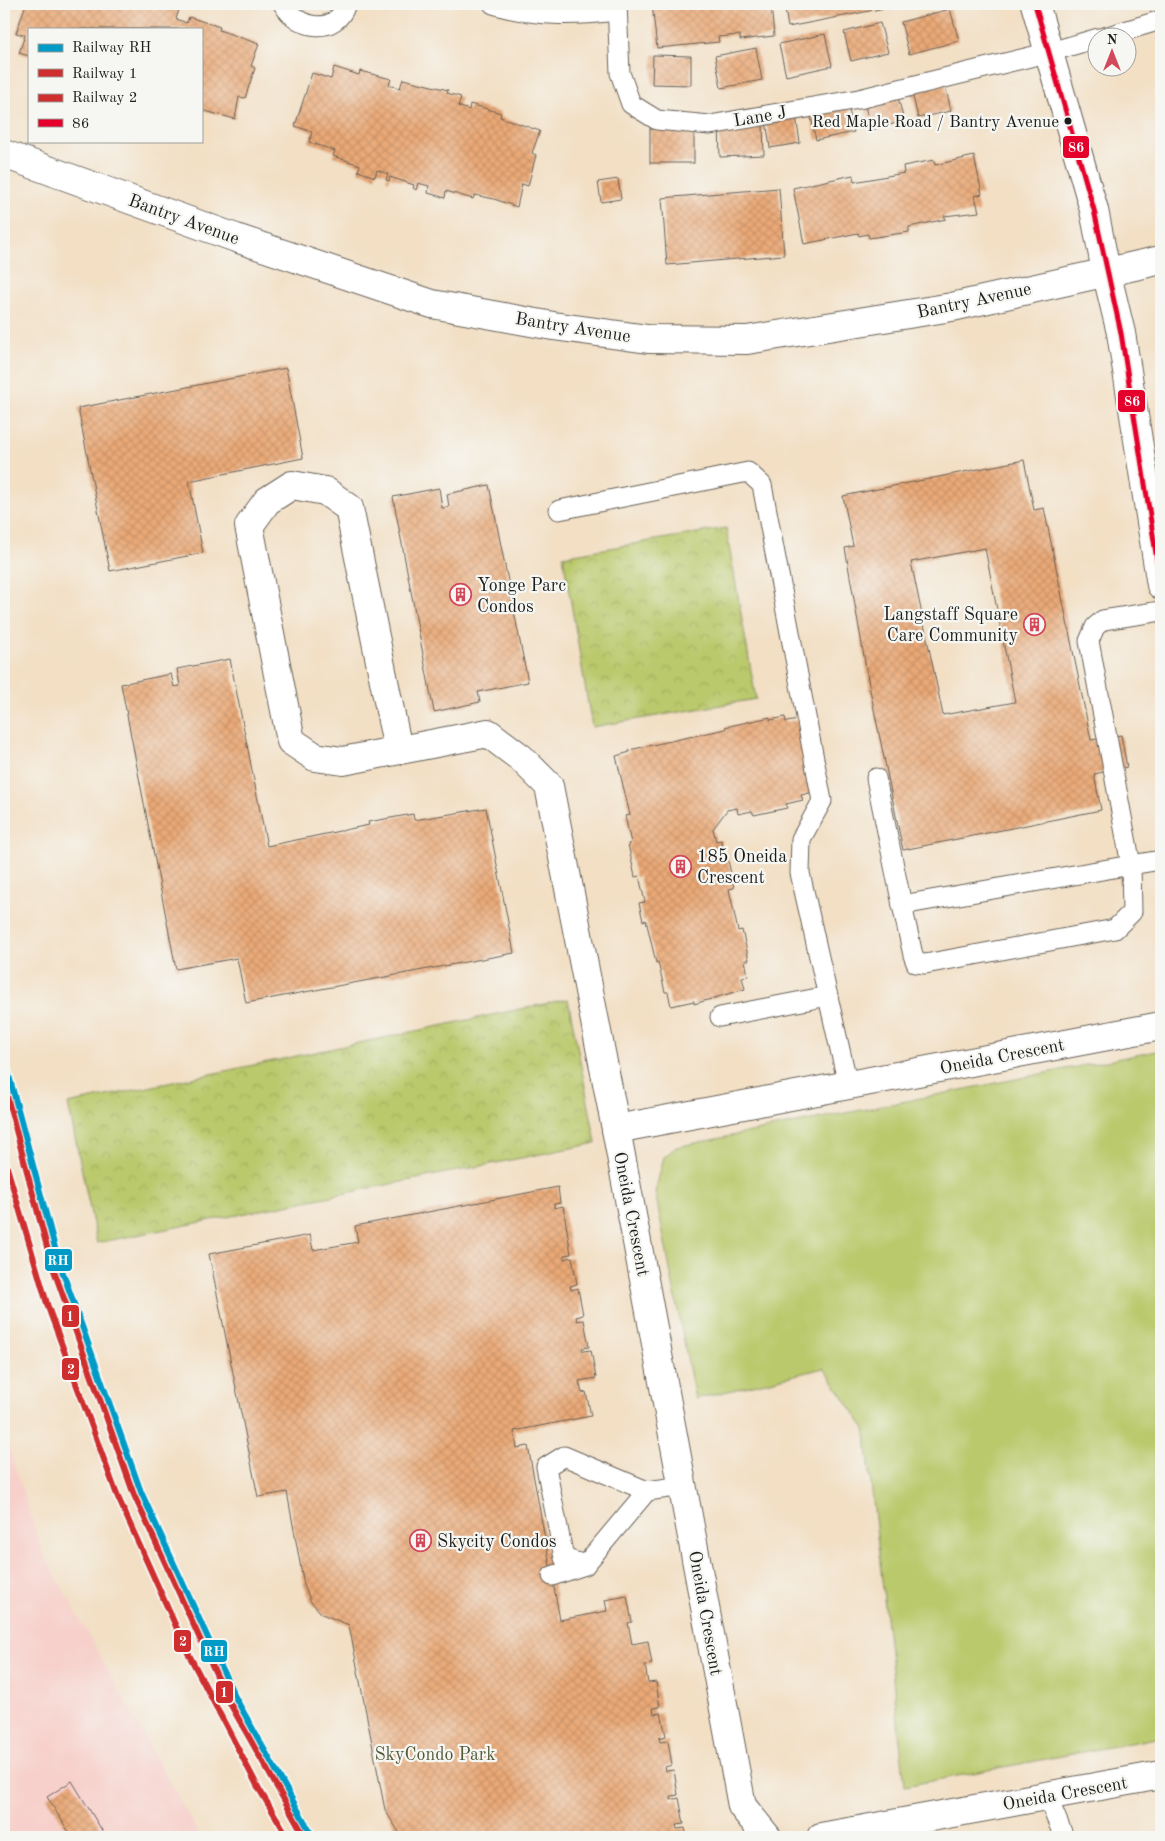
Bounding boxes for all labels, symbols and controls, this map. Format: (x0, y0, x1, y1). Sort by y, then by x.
legend (28, 28, 202, 142)
north arrow (1088, 28, 1138, 78)
text: N (1107, 33, 1118, 47)
text: Railway RH (72, 41, 151, 56)
text: Railway 1 (72, 67, 137, 82)
text: Railway 2 (72, 91, 137, 106)
street label: Lane J (732, 103, 788, 131)
place label: Red Maple Road / Bantry Avenue (812, 114, 1059, 131)
marker: Red Maple Road / Bantry Avenue (1063, 116, 1073, 126)
text: 86 (72, 117, 89, 132)
line badge: 86 (1062, 135, 1090, 159)
text: 86 (1068, 141, 1084, 155)
street label: Bantry Avenue (126, 192, 241, 248)
street label: Bantry Avenue (915, 280, 1033, 322)
street label: Bantry Avenue (514, 310, 632, 346)
line badge: 86 (1117, 389, 1146, 413)
text: 86 (1124, 395, 1140, 409)
place label: Yonge Parc Condos (477, 577, 566, 616)
building icon: Yonge Parc Condos (449, 583, 473, 607)
place label: Langstaff Square Care Community (883, 606, 1018, 645)
building icon: Langstaff Square Care Community (1022, 612, 1046, 636)
place label: 185 Oneida Crescent (697, 848, 787, 887)
building icon: 185 Oneida Crescent (669, 854, 693, 878)
street label: Oneida Crescent (938, 1036, 1066, 1078)
street label: Oneida Crescent (610, 1150, 652, 1278)
line badge: RH (44, 1248, 73, 1272)
text: RH (47, 1254, 69, 1268)
line badge: 1 (61, 1304, 80, 1328)
text: 1 (66, 1310, 74, 1324)
line badge: 2 (61, 1357, 80, 1381)
text: 2 (67, 1363, 75, 1377)
building icon: Skycity Condos (409, 1529, 433, 1553)
place label: Skycity Condos (437, 1533, 557, 1551)
street label: Oneida Crescent (685, 1549, 725, 1677)
line badge: 2 (173, 1629, 192, 1653)
text: 2 (179, 1635, 187, 1649)
line badge: RH (200, 1639, 228, 1663)
text: RH (203, 1645, 225, 1659)
line badge: 1 (215, 1680, 234, 1704)
text: 1 (220, 1686, 228, 1700)
park label: SkyCondo Park (374, 1746, 496, 1764)
street label: Oneida Crescent (1001, 1774, 1129, 1814)

